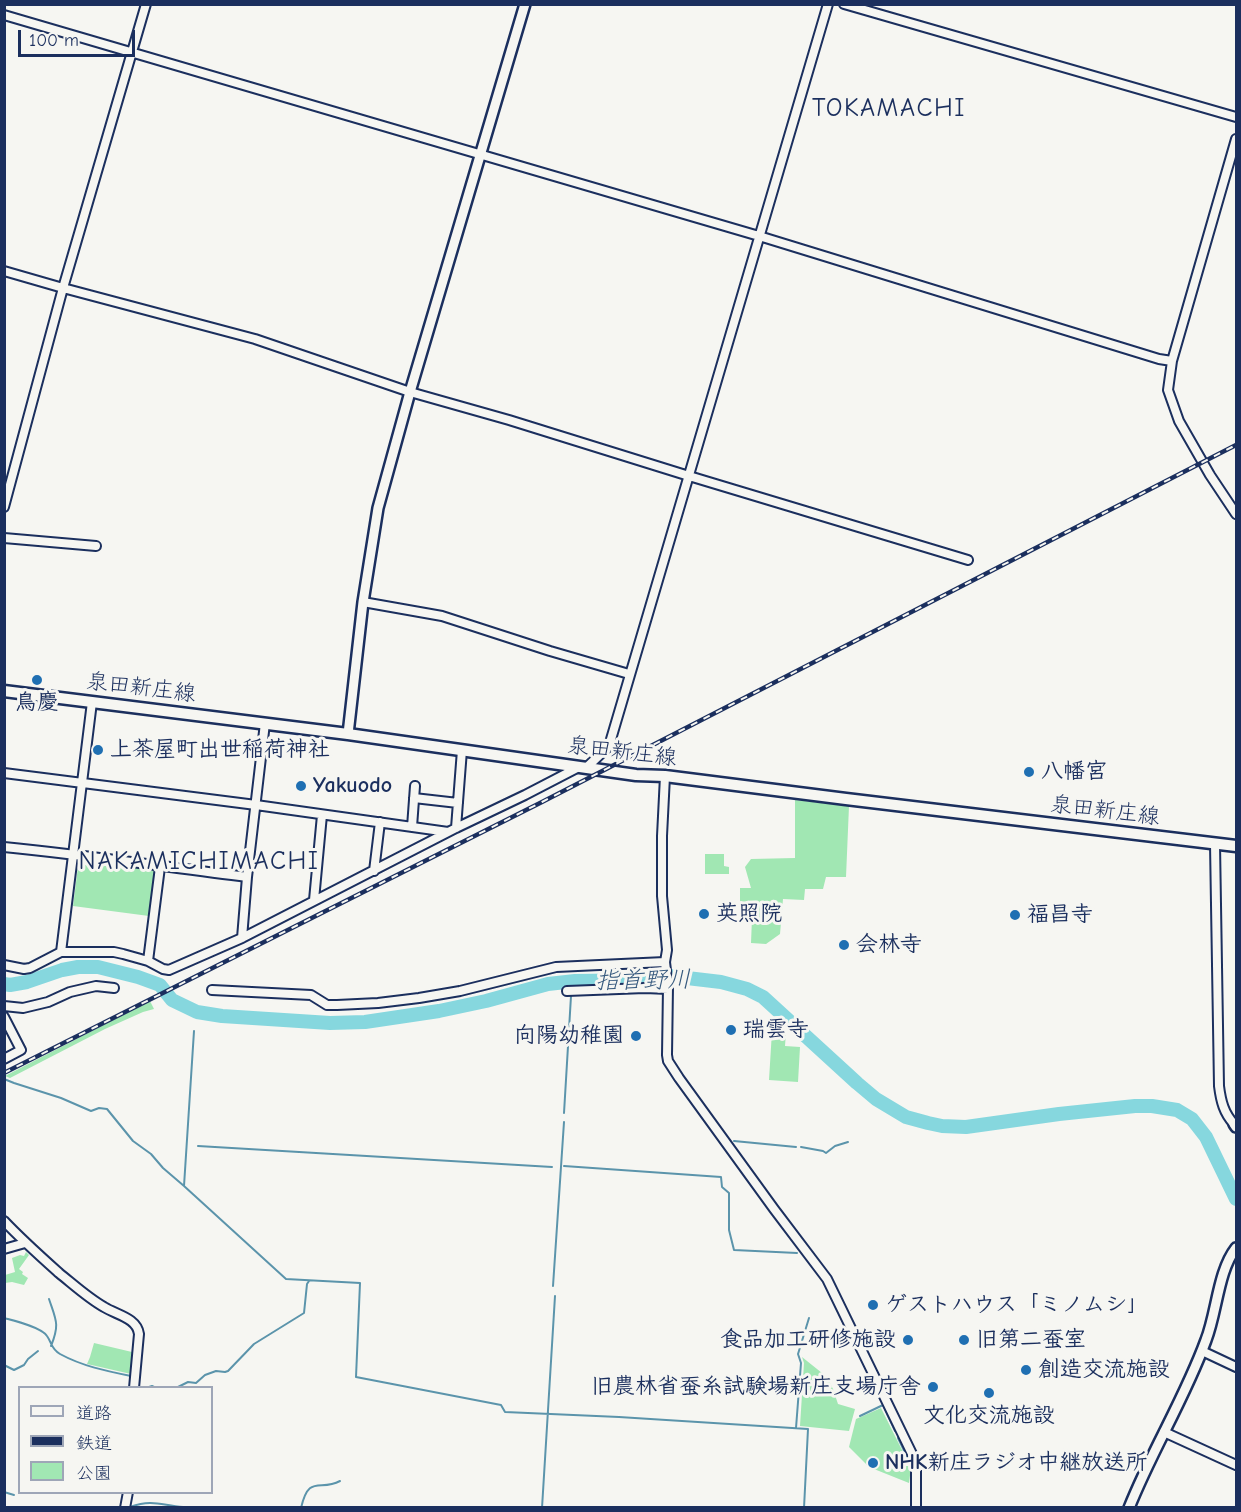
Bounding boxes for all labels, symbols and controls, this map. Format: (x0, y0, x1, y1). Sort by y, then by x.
scale bar (21, 18, 138, 56)
text: 100 m (29, 30, 79, 51)
district label: TOKAMACHI (812, 93, 966, 125)
street label: 泉田新庄線 (85, 668, 197, 708)
marker: 鳥慶 (30, 673, 44, 687)
place label: 鳥慶 (15, 690, 59, 716)
street label: 泉田新庄線 (566, 732, 678, 772)
place label: 上茶屋町出世稲荷神社 (110, 737, 330, 763)
marker: 上茶屋町出世稲荷神社 (91, 743, 105, 757)
place label: 八幡宮 (1041, 759, 1107, 785)
marker: 八幡宮 (1022, 765, 1036, 779)
place label: Yakuodo (313, 773, 392, 799)
marker: Yakuodo (294, 779, 308, 793)
street label: 泉田新庄線 (1049, 791, 1161, 831)
district label: NAKAMICHIMACHI (79, 846, 319, 878)
place label: 英照院 (716, 901, 782, 927)
place label: 福昌寺 (1027, 902, 1093, 928)
marker: 英照院 (697, 907, 711, 921)
marker: 福昌寺 (1008, 908, 1022, 922)
place label: 会林寺 (856, 932, 922, 958)
marker: 会林寺 (837, 938, 851, 952)
water label: 指首野川 (595, 966, 691, 996)
place label: 瑞雲寺 (743, 1017, 809, 1043)
place label: 向陽幼稚園 (514, 1023, 624, 1049)
marker: 瑞雲寺 (724, 1023, 738, 1037)
marker: 向陽幼稚園 (629, 1029, 643, 1043)
place label: ゲストハウス「ミノムシ」 (885, 1292, 1149, 1318)
marker: ゲストハウス「ミノムシ」 (866, 1298, 880, 1312)
place label: 食品加工研修施設 (720, 1327, 896, 1353)
place label: 旧第二蚕室 (976, 1327, 1086, 1353)
marker: 食品加工研修施設 (901, 1333, 915, 1347)
marker: 旧第二蚕室 (957, 1333, 971, 1347)
place label: 創造交流施設 (1038, 1357, 1170, 1383)
marker: 創造交流施設 (1019, 1363, 1033, 1377)
place label: 旧農林省蚕糸試験場新庄支場庁舎 (591, 1374, 921, 1400)
marker: 旧農林省蚕糸試験場新庄支場庁舎 (926, 1380, 940, 1394)
legend (18, 1386, 213, 1494)
marker: 文化交流施設 (982, 1386, 996, 1400)
text: 道路 (76, 1403, 112, 1424)
place label: 文化交流施設 (923, 1403, 1055, 1429)
text: 鉄道 (76, 1433, 112, 1454)
place label: NHK新庄ラジオ中継放送所 (885, 1450, 1147, 1476)
marker: NHK新庄ラジオ中継放送所 (866, 1456, 880, 1470)
text: 公園 (76, 1463, 112, 1484)

